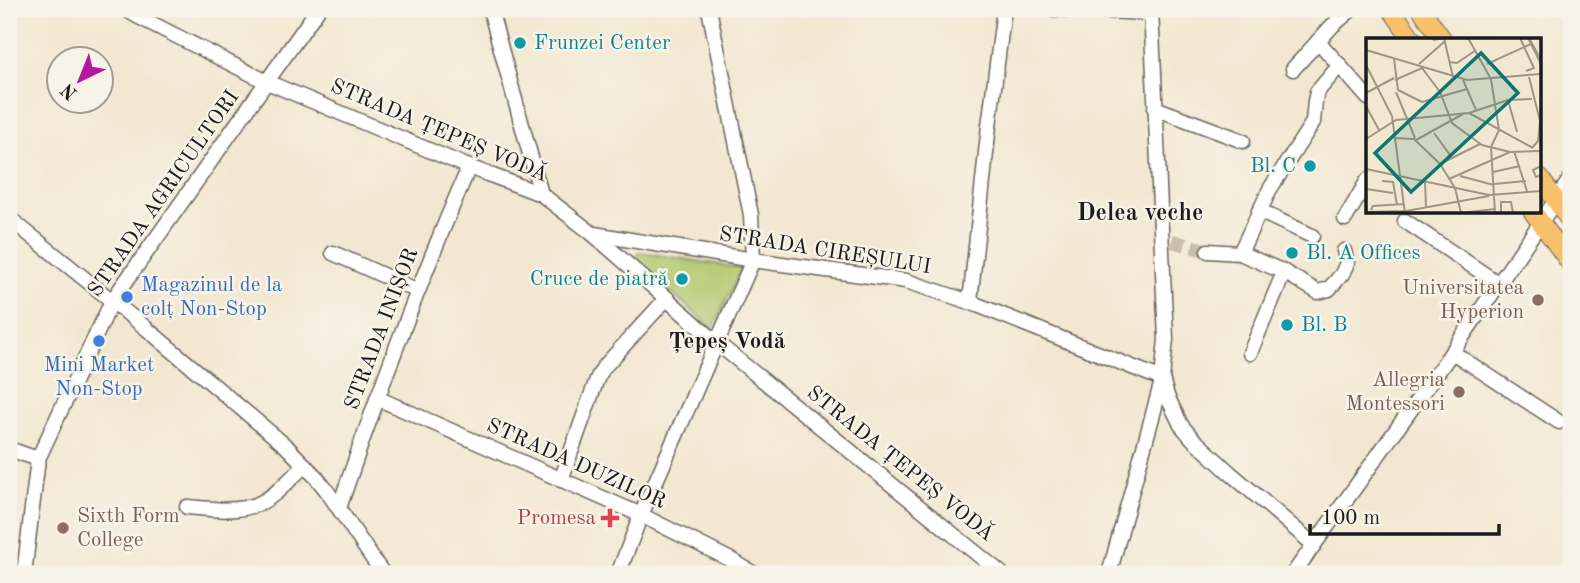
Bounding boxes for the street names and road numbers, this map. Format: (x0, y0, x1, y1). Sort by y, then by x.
street label: STRADA ȚEPEȘ VODĂ (327, 72, 552, 187)
street label: STRADA AGRICULTORI (85, 87, 243, 301)
street label: STRADA CIREȘULUI (718, 224, 932, 278)
street label: STRADA INIȘOR (341, 245, 423, 413)
street label: STRADA ȚEPEȘ VODĂ (802, 379, 1000, 547)
street label: STRADA DUZILOR (483, 415, 669, 513)

